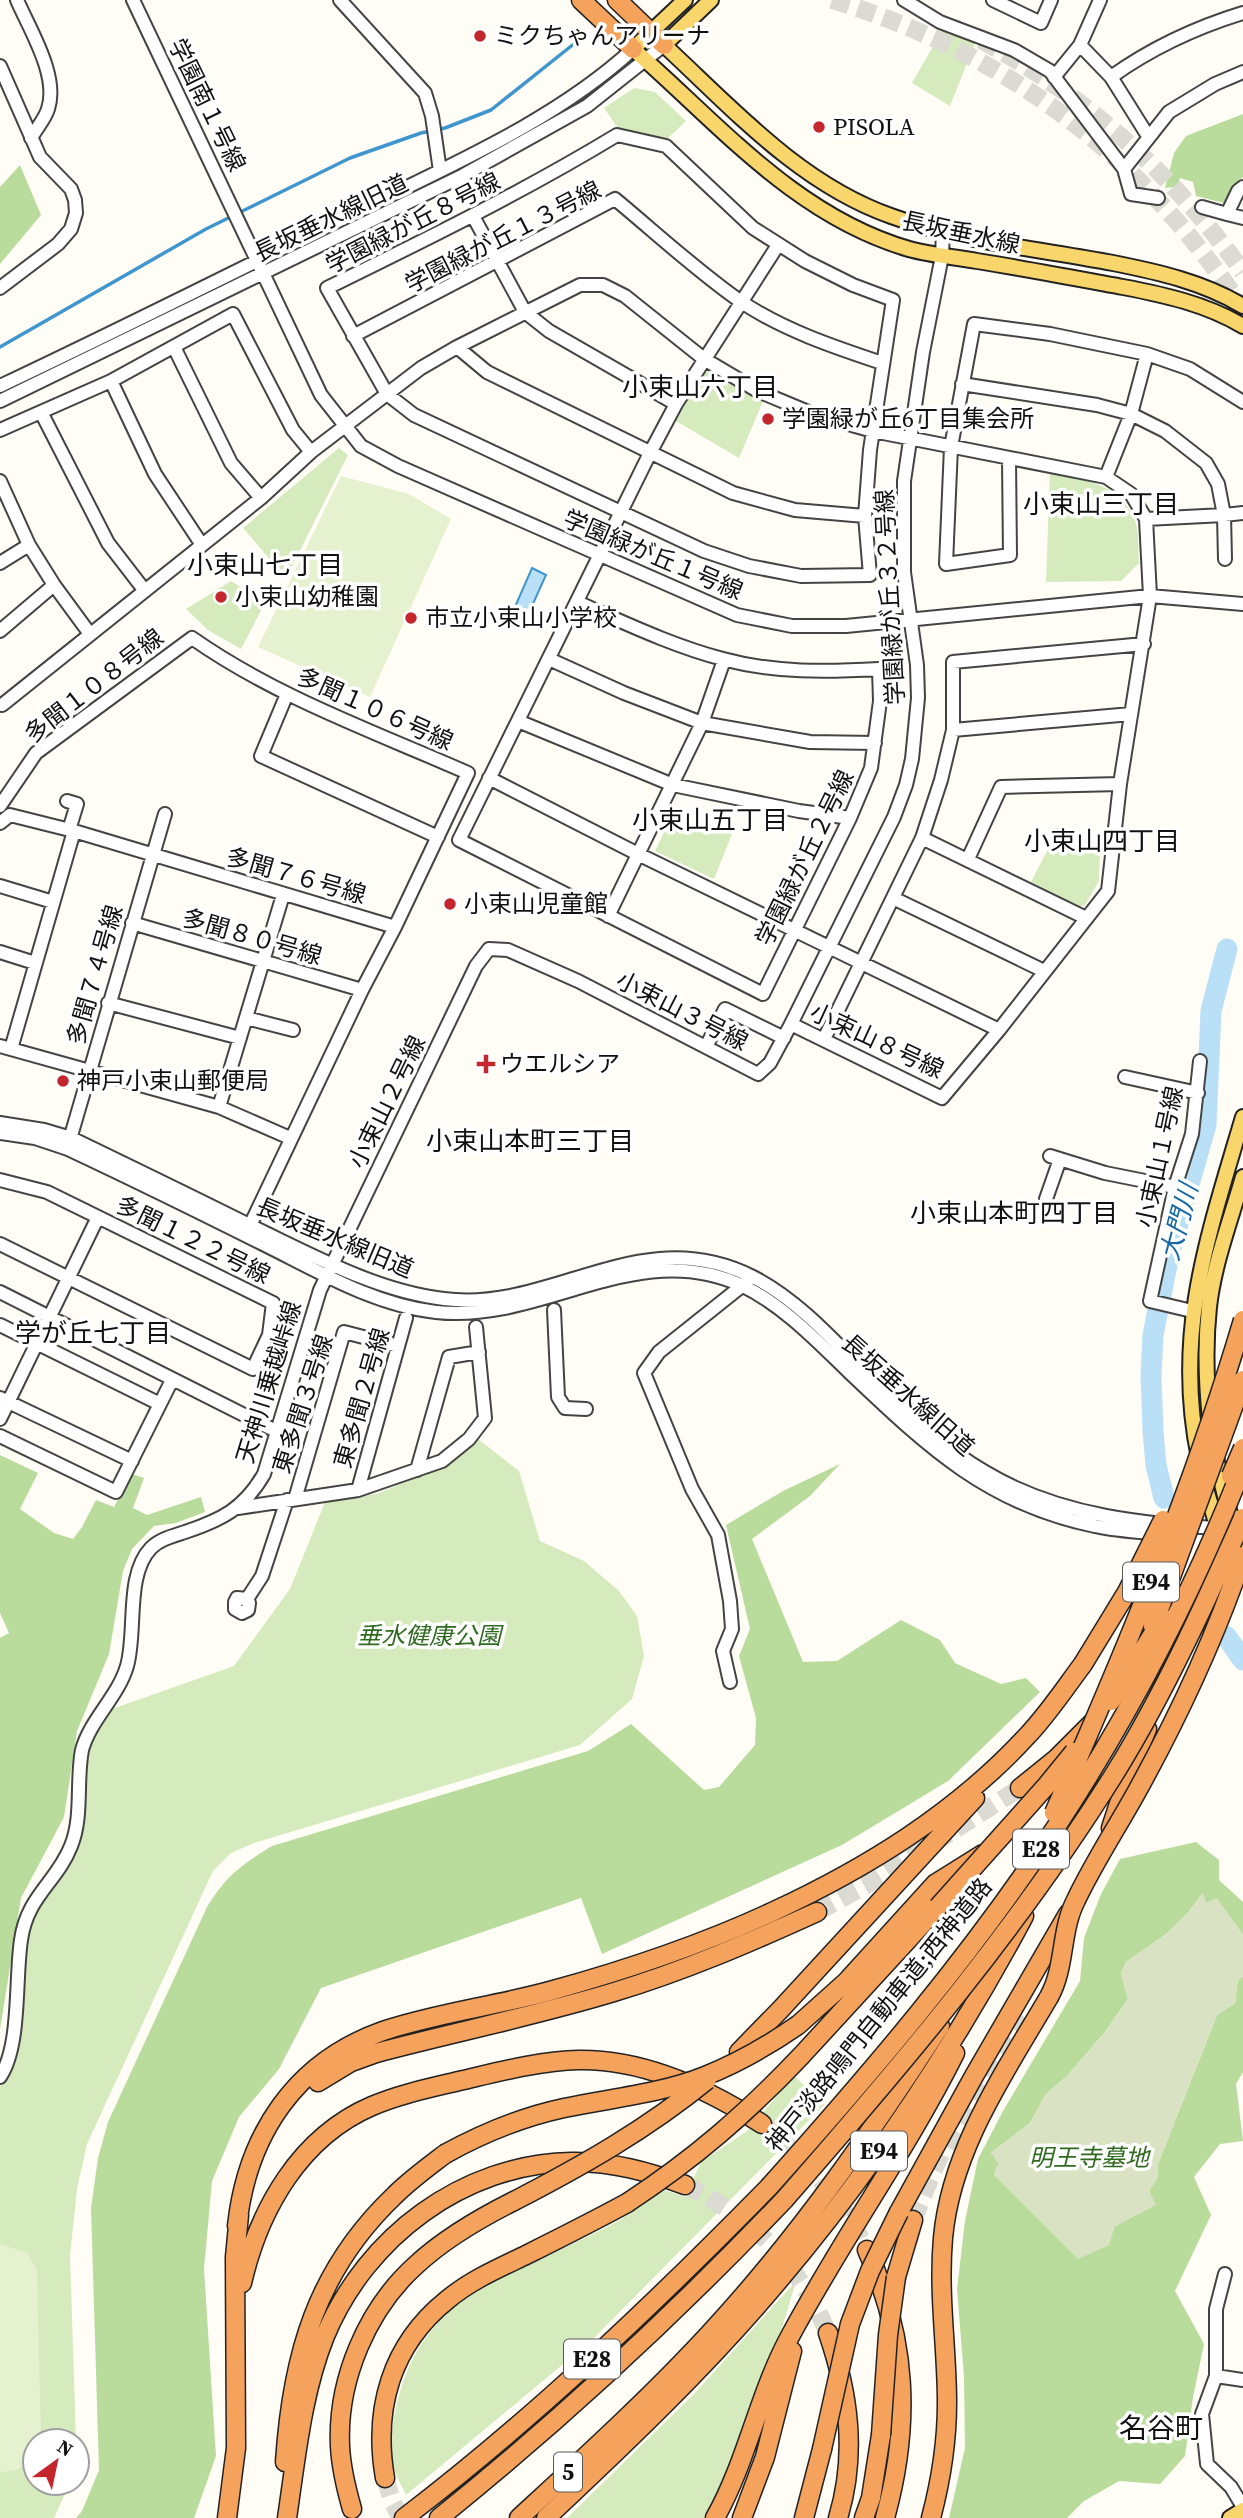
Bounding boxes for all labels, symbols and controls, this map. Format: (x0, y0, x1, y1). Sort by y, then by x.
place label: ミクちゃんアリーナ (494, 19, 710, 52)
marker: ミクちゃんアリーナ (472, 28, 488, 44)
street label: 学園南１号線 (161, 33, 254, 177)
place label: PISOLA (833, 110, 915, 143)
marker: PISOLA (811, 119, 827, 135)
street label: 学園緑が丘８号線 (320, 164, 506, 281)
street label: 長坂垂水線旧道 (248, 166, 414, 269)
street label: 学園緑が丘１３号線 (399, 173, 606, 300)
street label: 長坂垂水線 (899, 204, 1023, 261)
district label: 小束山六丁目 (622, 369, 778, 405)
place label: 学園緑が丘6丁目集会所 (782, 402, 1034, 435)
marker: 学園緑が丘6丁目集会所 (760, 411, 776, 427)
district label: 小束山三丁目 (1023, 486, 1179, 522)
street label: 学園緑が丘３２号線 (867, 488, 912, 706)
street label: 学園緑が丘１号線 (558, 502, 748, 607)
district label: 小束山七丁目 (187, 547, 343, 583)
place label: 小束山幼稚園 (235, 580, 379, 613)
marker: 小束山幼稚園 (213, 589, 229, 605)
place label: 市立小束山小学校 (425, 601, 617, 634)
marker: 市立小束山小学校 (403, 610, 419, 626)
street label: 多聞１０８号線 (17, 621, 170, 750)
street label: 多聞１０６号線 (292, 659, 459, 758)
street label: 学園緑が丘２号線 (748, 764, 861, 951)
district label: 小束山五丁目 (632, 802, 788, 838)
district label: 小束山四丁目 (1024, 823, 1180, 859)
street label: 多聞７６号線 (222, 840, 370, 911)
place label: 小束山児童館 (464, 887, 608, 920)
marker: 小束山児童館 (442, 896, 458, 912)
street label: 多聞７４号線 (59, 901, 130, 1049)
street label: 多聞８０号線 (178, 901, 326, 972)
street label: 小束山３号線 (611, 963, 754, 1058)
street label: 小束山８号線 (805, 995, 949, 1086)
street label: 小束山２号線 (340, 1030, 433, 1174)
place label: ウエルシア (500, 1047, 620, 1080)
marker: ウエルシア (478, 1056, 494, 1072)
place label: 神戸小束山郵便局 (77, 1064, 269, 1097)
marker: 神戸小束山郵便局 (55, 1073, 71, 1089)
street label: 小束山１号線 (1128, 1083, 1191, 1231)
district label: 小束山本町三丁目 (426, 1123, 634, 1159)
water label: 大門川 (1152, 1177, 1207, 1264)
street label: 多聞１２２号線 (110, 1188, 276, 1291)
street label: 長坂垂水線旧道 (251, 1190, 419, 1286)
district label: 小束山本町四丁目 (910, 1195, 1118, 1231)
street label: 天神川乗越峠線 (228, 1297, 309, 1467)
district label: 学が丘七丁目 (15, 1315, 171, 1351)
street label: 東多聞２号線 (326, 1324, 397, 1472)
street label: 長坂垂水線旧道 (835, 1326, 982, 1463)
street label: 東多聞３号線 (265, 1330, 340, 1477)
road number: E94 (1123, 1562, 1179, 1602)
park label: 垂水健康公園 (357, 1619, 504, 1652)
road number: E28 (1013, 1830, 1069, 1868)
street label: 神戸淡路鳴門自動車道;西神道路 (758, 1871, 999, 2158)
road number: E94 (851, 2132, 907, 2170)
park label: 明王寺墓地 (1029, 2141, 1152, 2174)
road number: E28 (564, 2340, 620, 2378)
district label: 名谷町 (1119, 2409, 1203, 2447)
north arrow (21, 2427, 91, 2497)
text: N (52, 2433, 78, 2463)
road number: 5 (554, 2452, 582, 2492)

